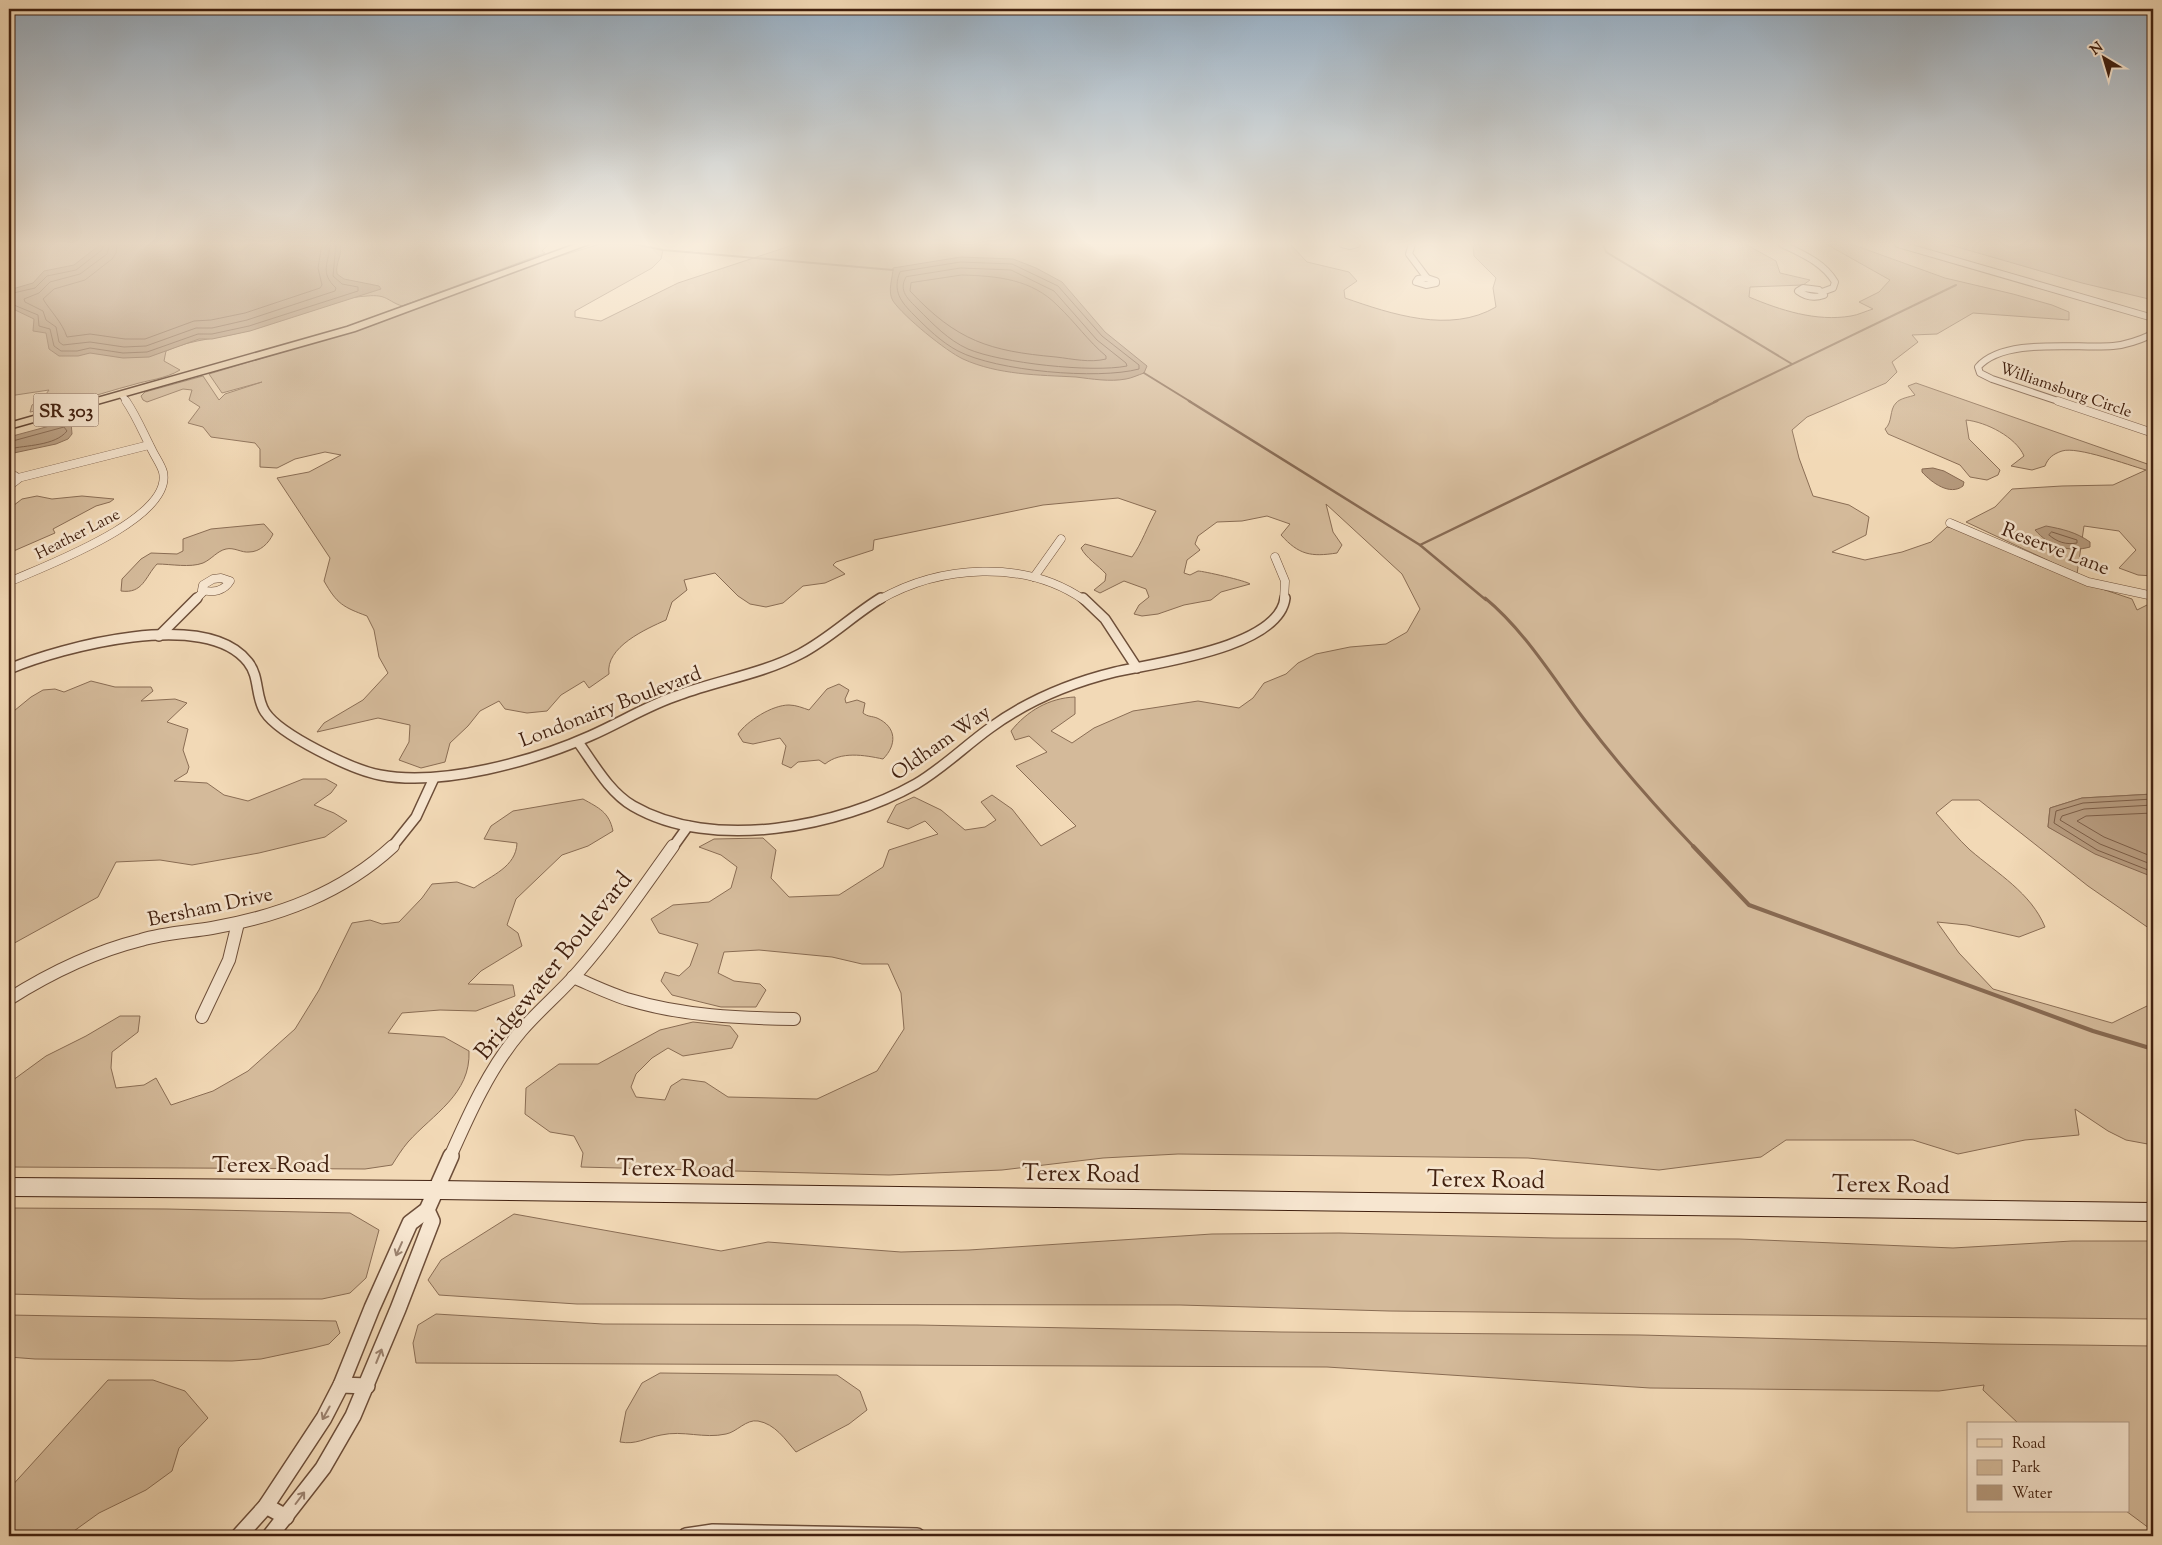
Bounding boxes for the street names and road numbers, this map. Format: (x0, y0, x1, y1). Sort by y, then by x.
street label: Williamsburg Circle (1996, 358, 2135, 425)
road number: SR 303 (34, 394, 98, 426)
street label: Heather Lane (32, 504, 125, 567)
street label: Reserve Lane (1997, 516, 2113, 584)
street label: Londonairy Boulevard (516, 660, 706, 756)
street label: Oldham Way (886, 699, 997, 789)
street label: Bridgewater Boulevard (468, 864, 642, 1068)
street label: Bersham Drive (145, 881, 276, 936)
street label: Terex Road (212, 1149, 330, 1183)
street label: Terex Road (617, 1152, 736, 1188)
street label: Terex Road (1022, 1157, 1141, 1193)
street label: Terex Road (1427, 1163, 1546, 1199)
street label: Terex Road (1832, 1168, 1951, 1204)

